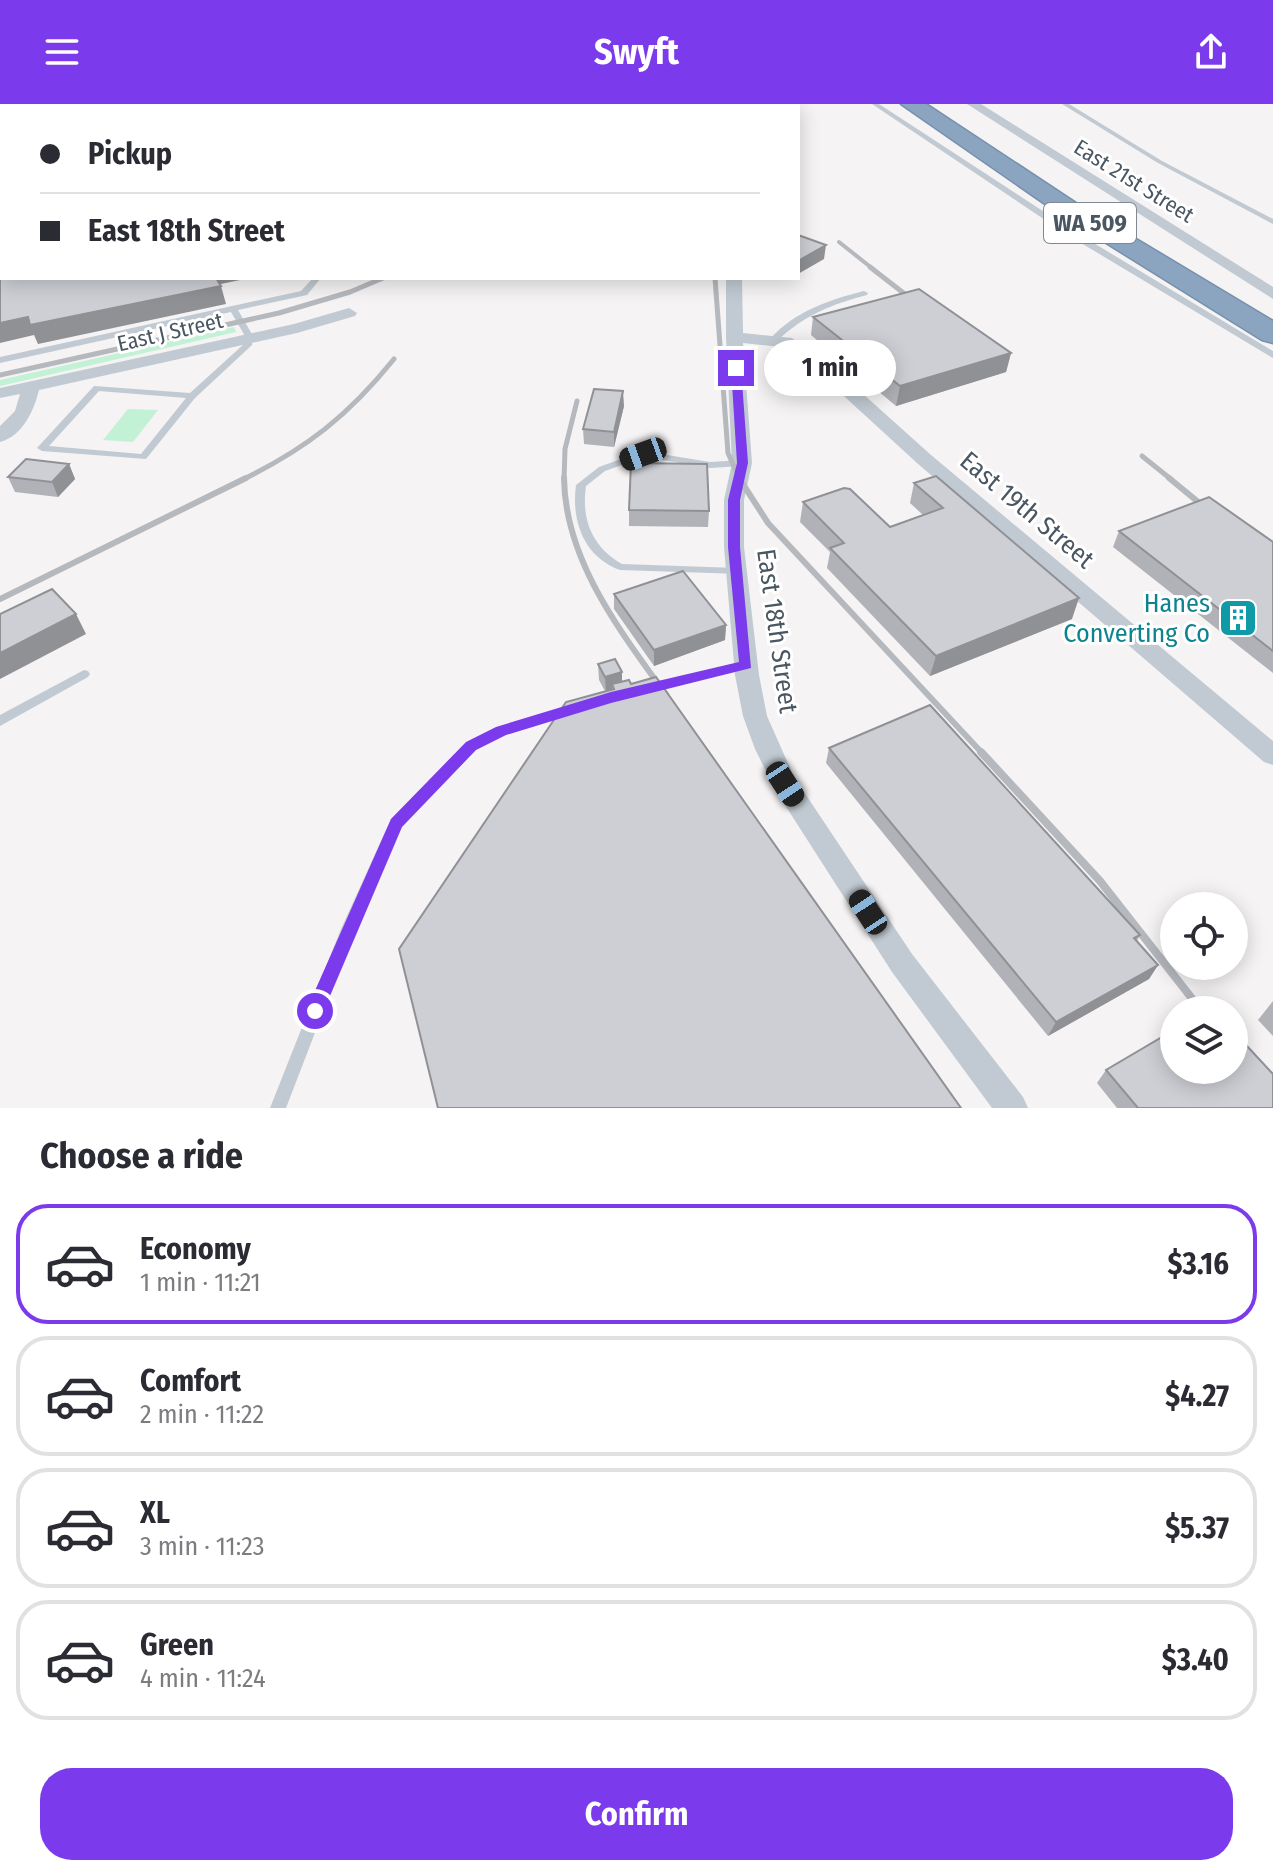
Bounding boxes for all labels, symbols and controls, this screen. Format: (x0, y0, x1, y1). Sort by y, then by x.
icon: menu (40, 30, 84, 74)
text: Swyft (594, 30, 679, 74)
icon: share (1189, 30, 1233, 74)
street label: East 21st Street (1069, 133, 1200, 229)
text: Pickup (88, 136, 172, 172)
road number: WA 509 (1044, 203, 1136, 243)
text: East 18th Street (88, 213, 285, 249)
street label: East J Street (114, 307, 226, 357)
callout: 1 min (764, 340, 896, 396)
route end (718, 350, 754, 386)
text: 1 min (802, 352, 858, 383)
car (616, 435, 670, 473)
street label: East 19th Street (954, 445, 1101, 575)
street label: East 18th Street (750, 547, 804, 716)
place label: Hanes Converting Co (1063, 588, 1210, 649)
building icon: Hanes Converting Co (1217, 597, 1259, 639)
car (762, 757, 808, 811)
car (845, 885, 891, 939)
map controls (1160, 892, 1248, 1084)
button: locate (1160, 892, 1248, 980)
route start (297, 993, 333, 1029)
button: layers (1160, 996, 1248, 1084)
text: Choose a ride (40, 1134, 243, 1178)
icon: car (44, 1228, 116, 1300)
text: Economy (140, 1231, 251, 1267)
text: $3.16 (1168, 1246, 1229, 1282)
text: 1 min · 11:21 (140, 1267, 261, 1298)
icon: car (44, 1360, 116, 1432)
text: Comfort (140, 1363, 241, 1399)
text: $4.27 (1165, 1378, 1229, 1414)
text: 2 min · 11:22 (140, 1399, 264, 1430)
icon: car (44, 1492, 116, 1564)
text: XL (140, 1495, 170, 1531)
text: $5.37 (1165, 1510, 1229, 1546)
text: 3 min · 11:23 (140, 1531, 264, 1562)
icon: car (44, 1624, 116, 1696)
text: Green (140, 1627, 214, 1663)
text: $3.40 (1162, 1642, 1229, 1678)
text: 4 min · 11:24 (140, 1663, 266, 1694)
button: Confirm (40, 1768, 1233, 1860)

